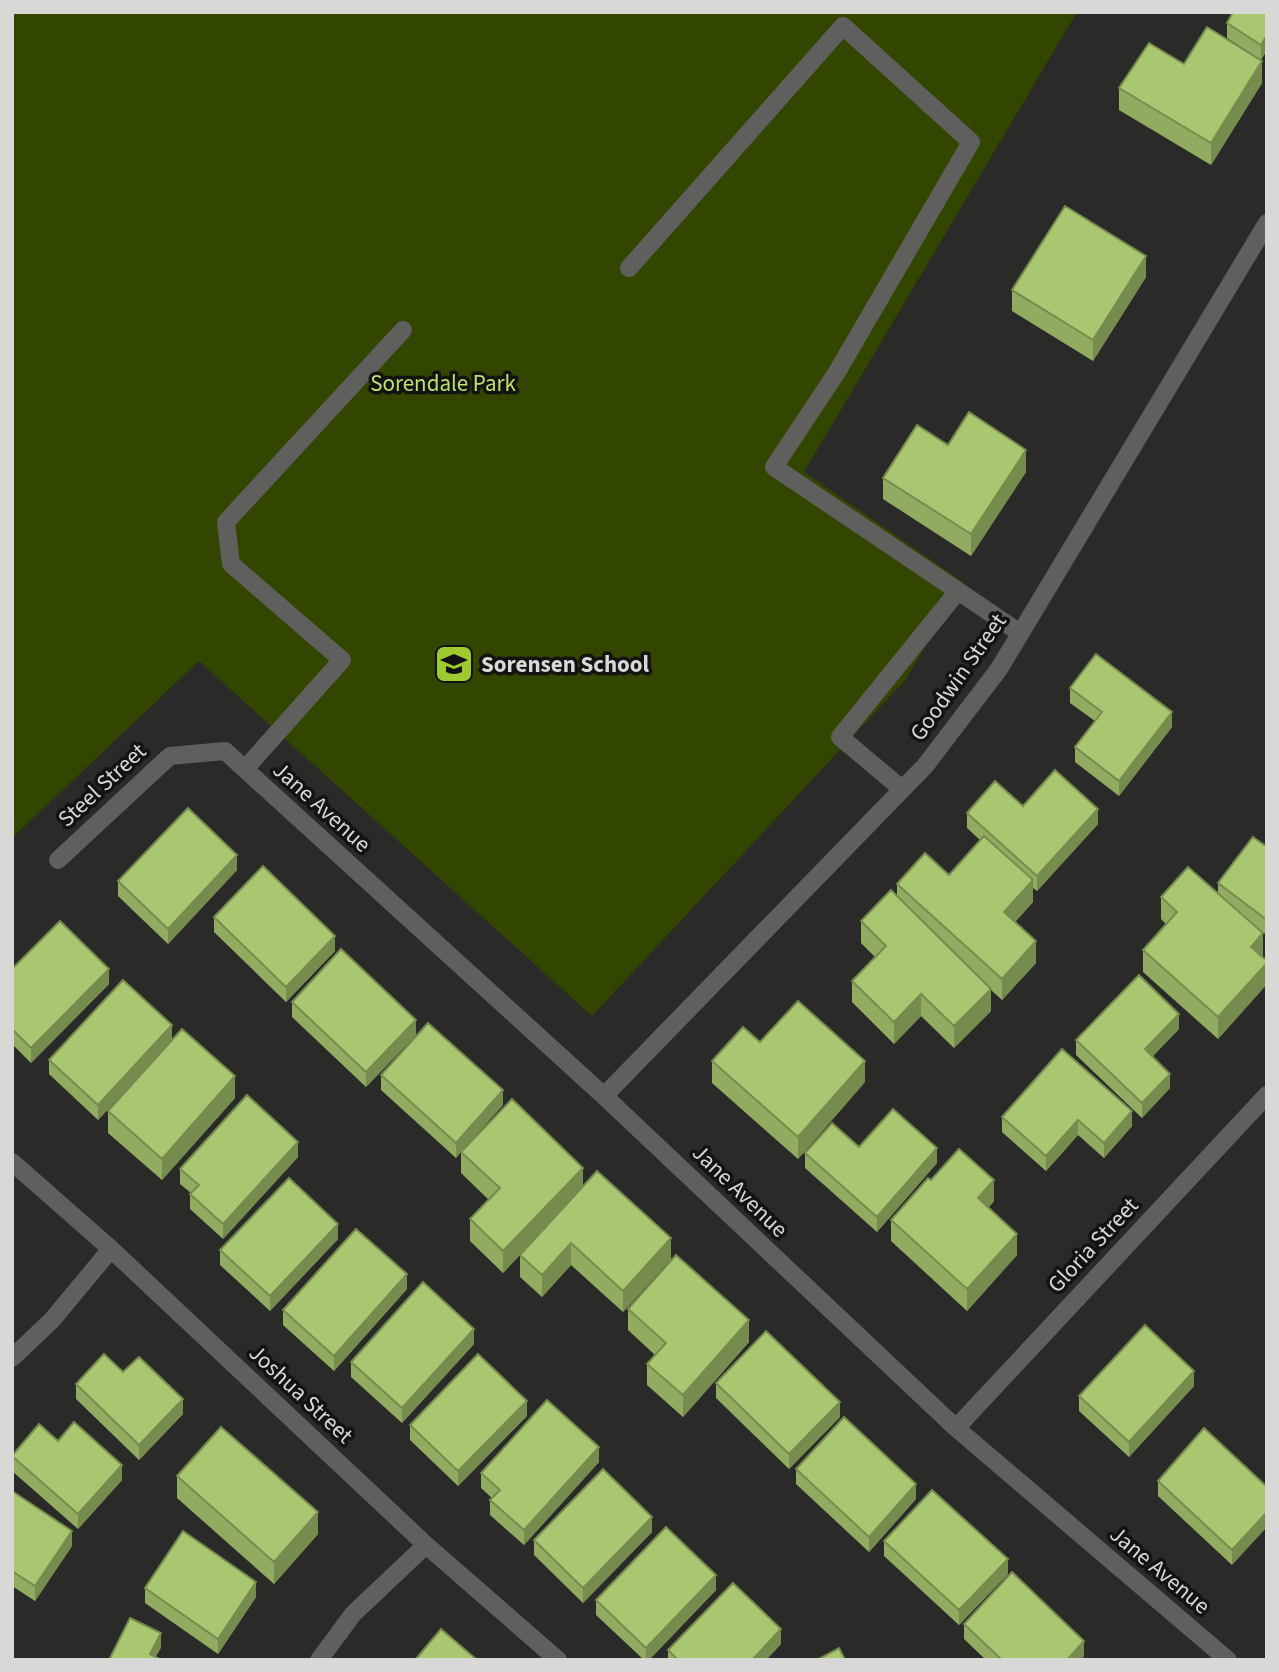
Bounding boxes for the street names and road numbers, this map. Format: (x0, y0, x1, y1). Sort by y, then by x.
street label: Goodwin Street (902, 606, 1014, 747)
street label: Steel Street (50, 735, 154, 835)
street label: Jane Avenue (266, 754, 378, 860)
street label: Jane Avenue (685, 1137, 795, 1245)
street label: Gloria Street (1040, 1190, 1146, 1300)
street label: Joshua Street (242, 1337, 361, 1451)
street label: Jane Avenue (1103, 1518, 1217, 1622)

